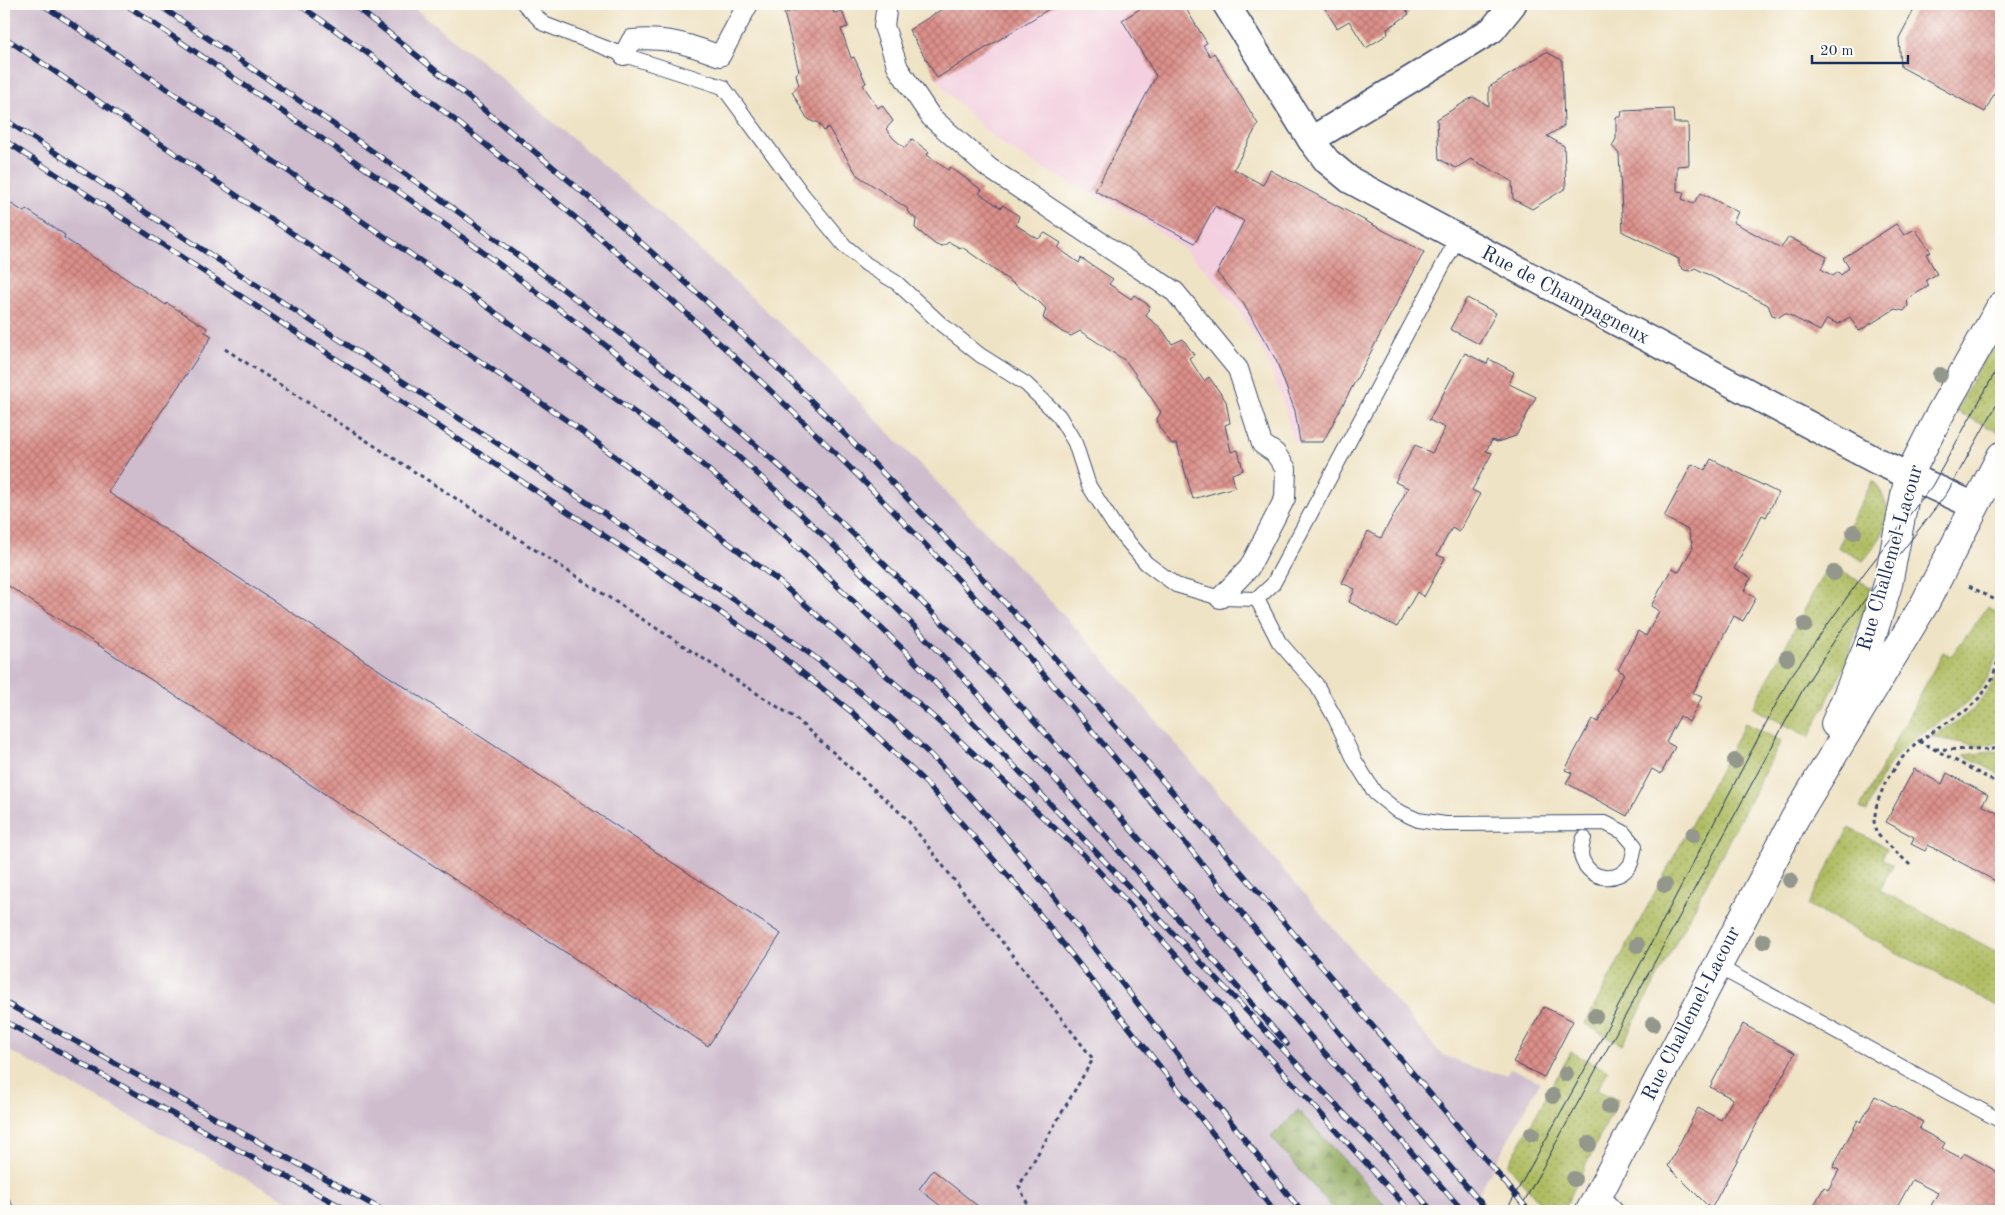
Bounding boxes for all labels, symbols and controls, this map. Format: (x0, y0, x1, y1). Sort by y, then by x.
scale bar (1812, 32, 1909, 64)
text: 20 m (1820, 44, 1854, 59)
street label: Rue de Champagneux (1478, 243, 1652, 349)
street label: Rue Challemel-Lacour (1855, 463, 1927, 653)
street label: Rue Challemel-Lacour (1639, 924, 1745, 1104)

